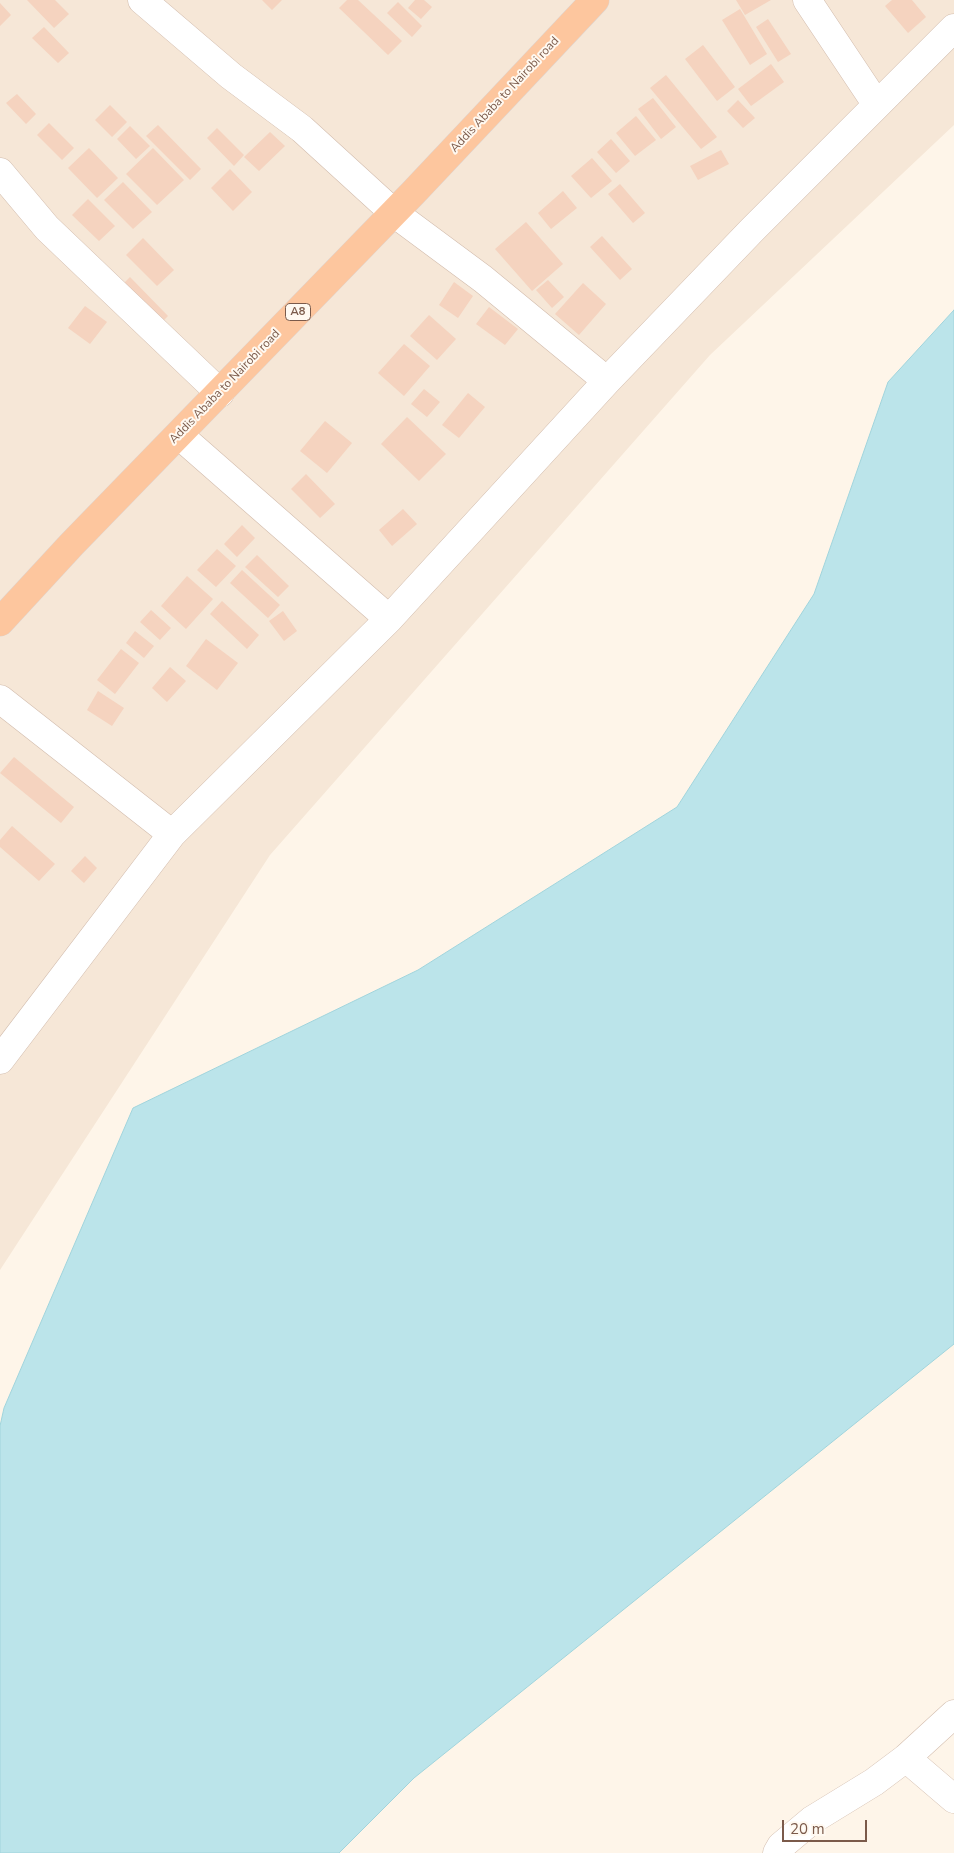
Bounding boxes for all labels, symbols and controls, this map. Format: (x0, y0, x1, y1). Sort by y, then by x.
street label: Addis Ababa to Nairobi road (448, 34, 562, 156)
road number: A8 (286, 304, 310, 320)
street label: Addis Ababa to Nairobi road (167, 327, 283, 447)
scale bar (784, 1810, 869, 1842)
text: 20 m (790, 1819, 825, 1839)

